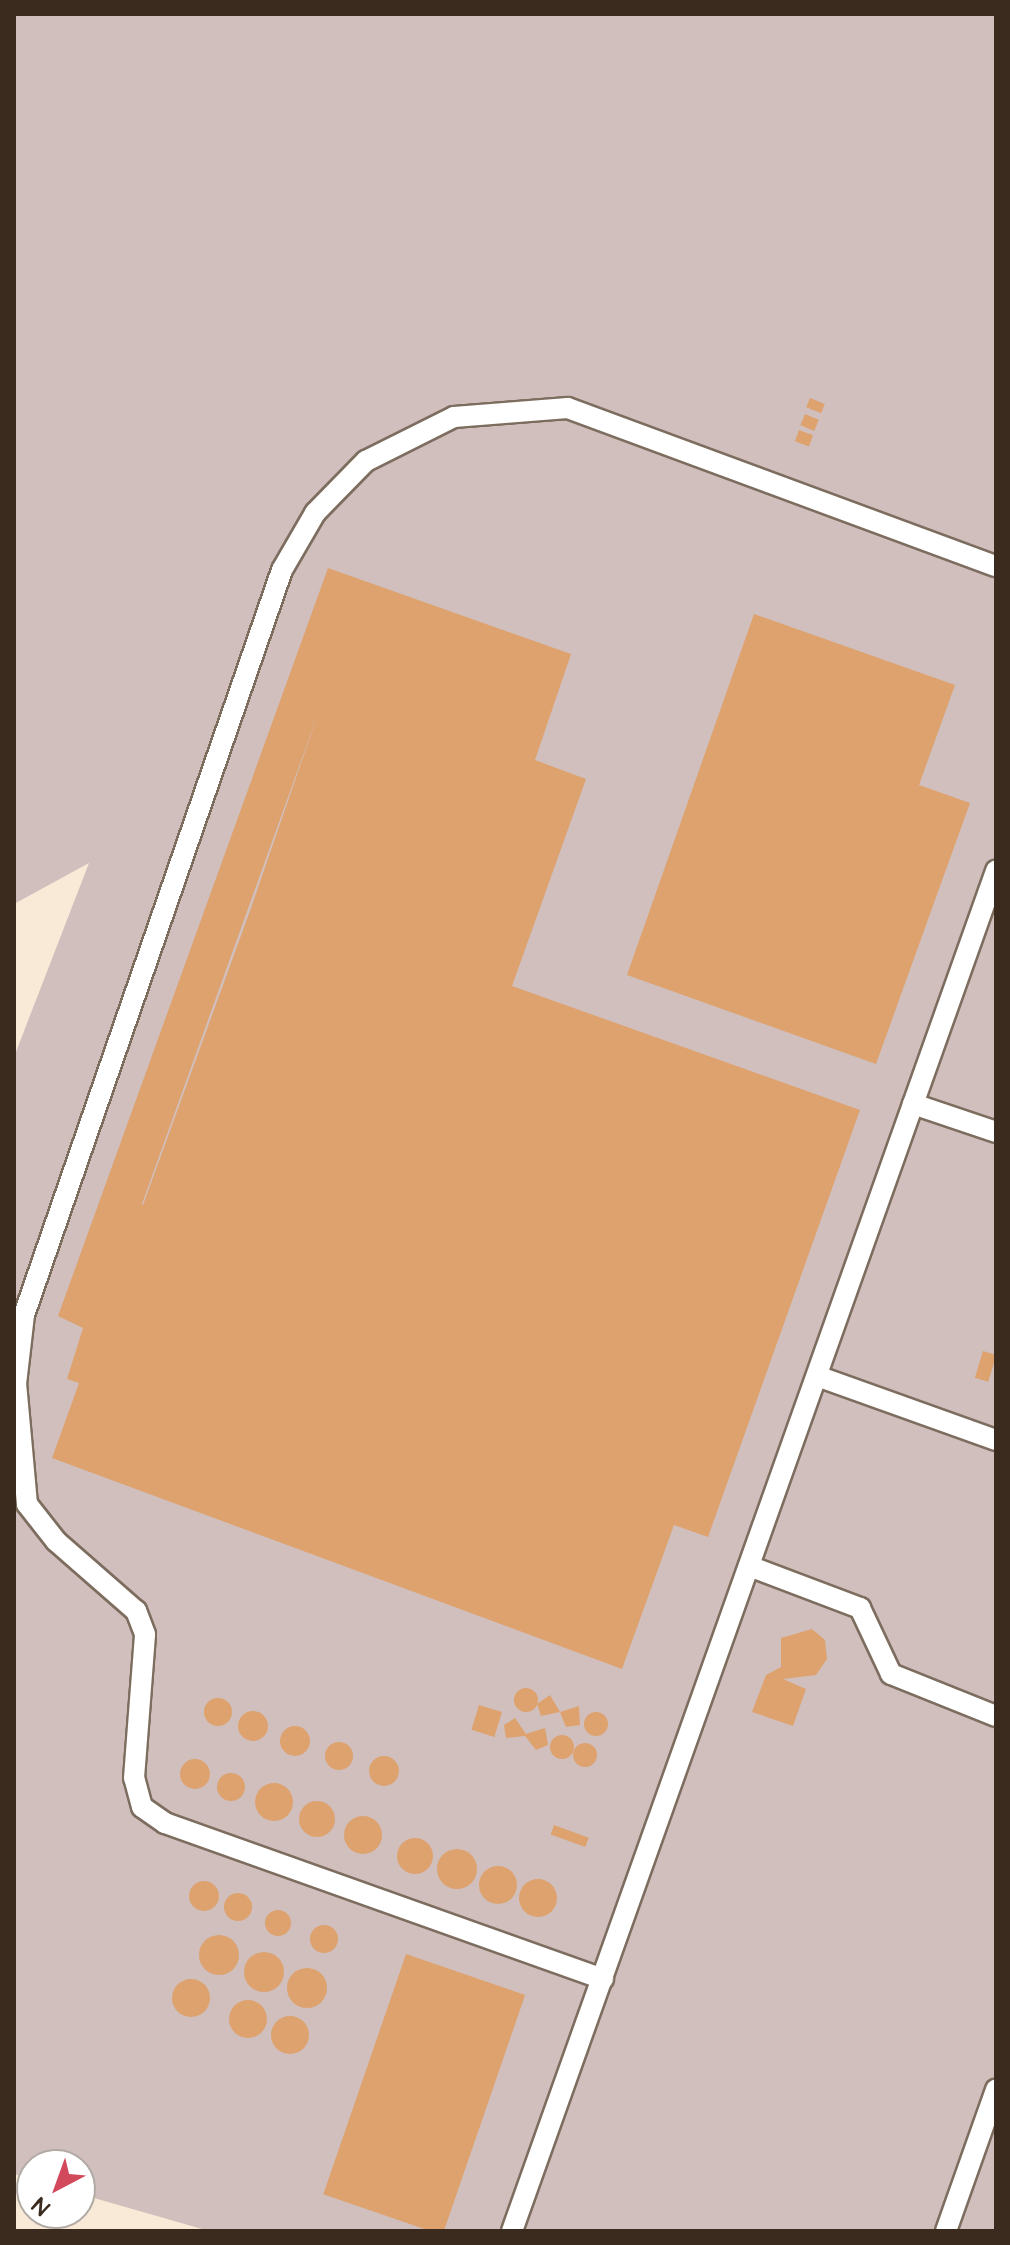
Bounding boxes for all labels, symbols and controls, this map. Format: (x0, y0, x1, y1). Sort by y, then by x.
north arrow (16, 2149, 96, 2229)
text: N (26, 2190, 57, 2222)

